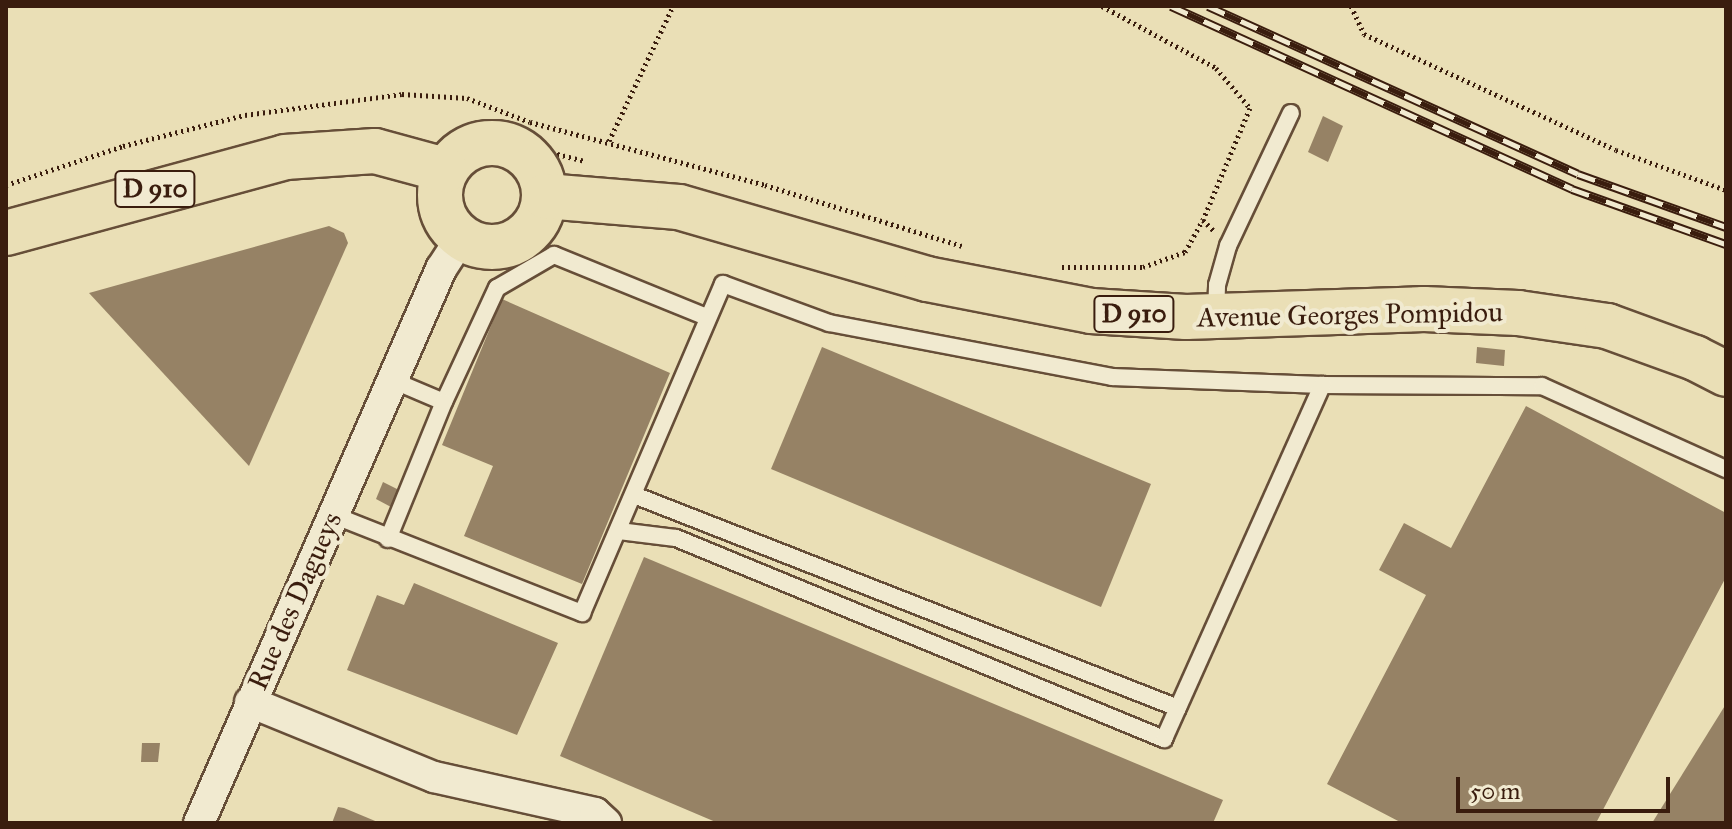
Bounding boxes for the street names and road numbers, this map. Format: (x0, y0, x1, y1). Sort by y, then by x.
road number: D 910 (113, 167, 197, 211)
road number: D 910 (1092, 292, 1176, 336)
street label: Avenue Georges Pompidou (1197, 296, 1503, 334)
street label: Rue des Dagueys (241, 507, 349, 695)

